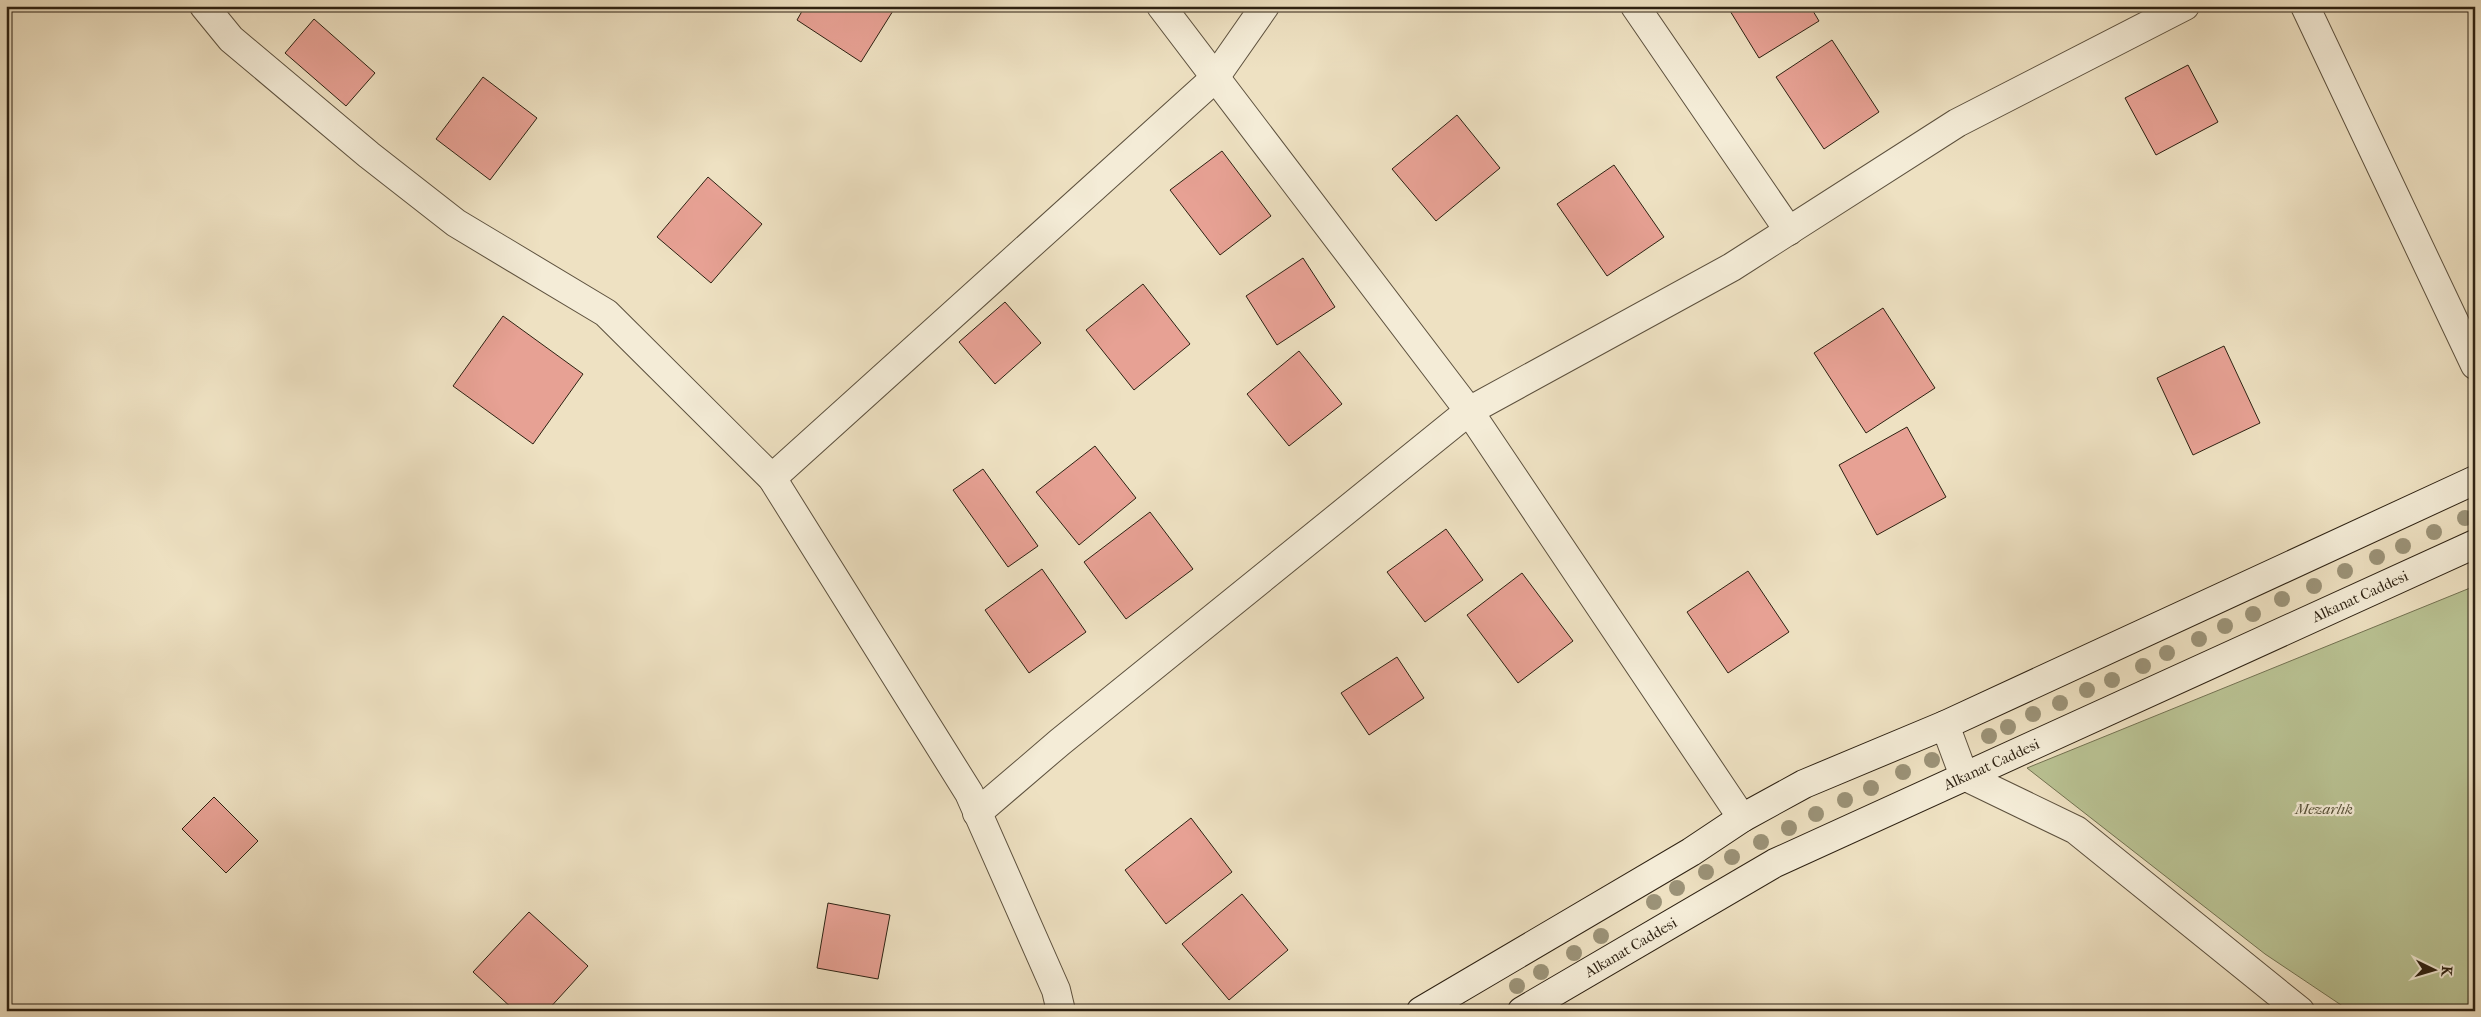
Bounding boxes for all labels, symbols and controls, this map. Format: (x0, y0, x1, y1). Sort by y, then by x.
street label: Alkanat Caddesi (2308, 567, 2411, 626)
street label: Alkanat Caddesi (1940, 734, 2043, 794)
park label: Mezarlık (2294, 800, 2353, 818)
street label: Alkanat Caddesi (1581, 913, 1680, 982)
north arrow (2408, 944, 2458, 994)
text: K (2437, 965, 2455, 978)

